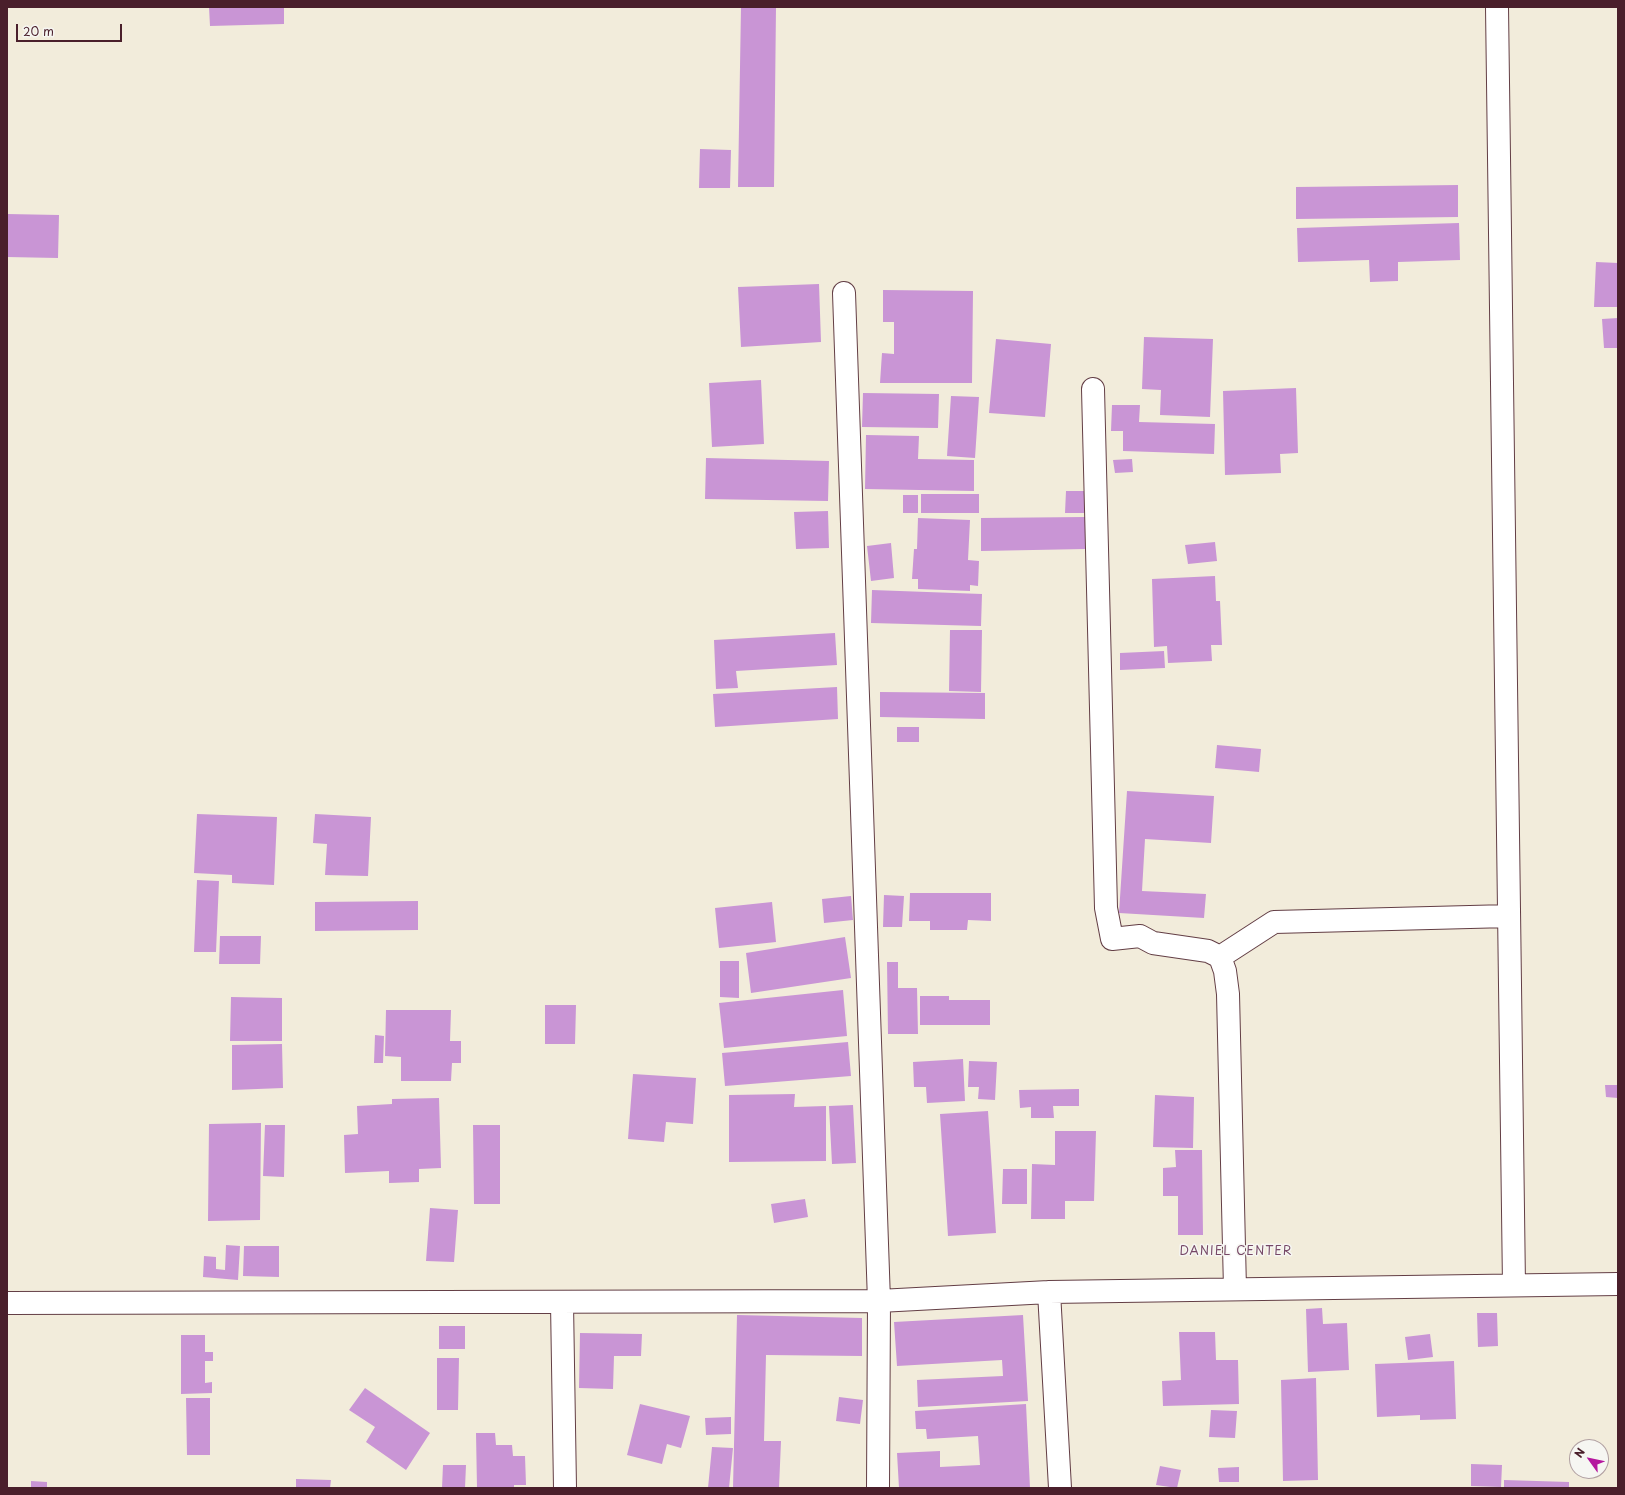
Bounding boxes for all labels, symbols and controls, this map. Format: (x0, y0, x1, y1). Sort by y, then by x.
scale bar (18, 16, 124, 42)
text: 20 m (23, 22, 54, 40)
district label: DANIEL CENTER (1179, 1245, 1293, 1259)
north arrow (1569, 1439, 1609, 1479)
text: N (1570, 1444, 1589, 1461)

